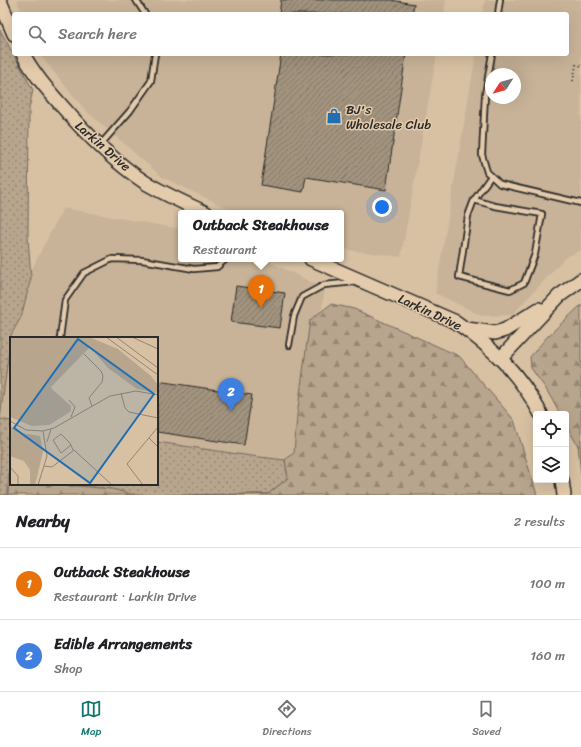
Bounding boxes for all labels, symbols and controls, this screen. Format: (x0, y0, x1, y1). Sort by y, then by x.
search box (12, 12, 569, 56)
text: Search here (58, 21, 137, 47)
icon: search (26, 23, 48, 45)
north arrow (485, 68, 521, 104)
place label: BJ's Wholesale Club (346, 98, 431, 136)
shop icon: BJ's Wholesale Club (325, 107, 343, 125)
street label: Larkin Drive (70, 115, 137, 177)
your location (372, 197, 392, 217)
popup (178, 210, 344, 262)
text: Outback Steakhouse (193, 212, 329, 238)
text: Restaurant (193, 238, 257, 261)
pin: 1 (248, 275, 274, 308)
street label: Larkin Drive (394, 287, 466, 337)
inset map (10, 337, 158, 485)
pin: 2 (218, 378, 244, 411)
map controls (533, 411, 569, 483)
button: locate (533, 411, 569, 447)
button: layers (533, 447, 569, 483)
text: Nearby (16, 506, 70, 536)
text: 2 results (514, 510, 565, 533)
text: Outback Steakhouse (54, 559, 190, 585)
text: 1 (26, 572, 32, 595)
text: 100 m (530, 572, 565, 595)
text: Restaurant · Larkin Drive (54, 585, 197, 608)
text: Edible Arrangements (54, 631, 192, 657)
text: 2 (25, 644, 33, 667)
text: 160 m (530, 644, 565, 667)
text: Shop (54, 657, 82, 680)
tab: Map (80, 698, 102, 741)
tab: Directions (262, 698, 312, 741)
tab: Saved (472, 698, 501, 741)

